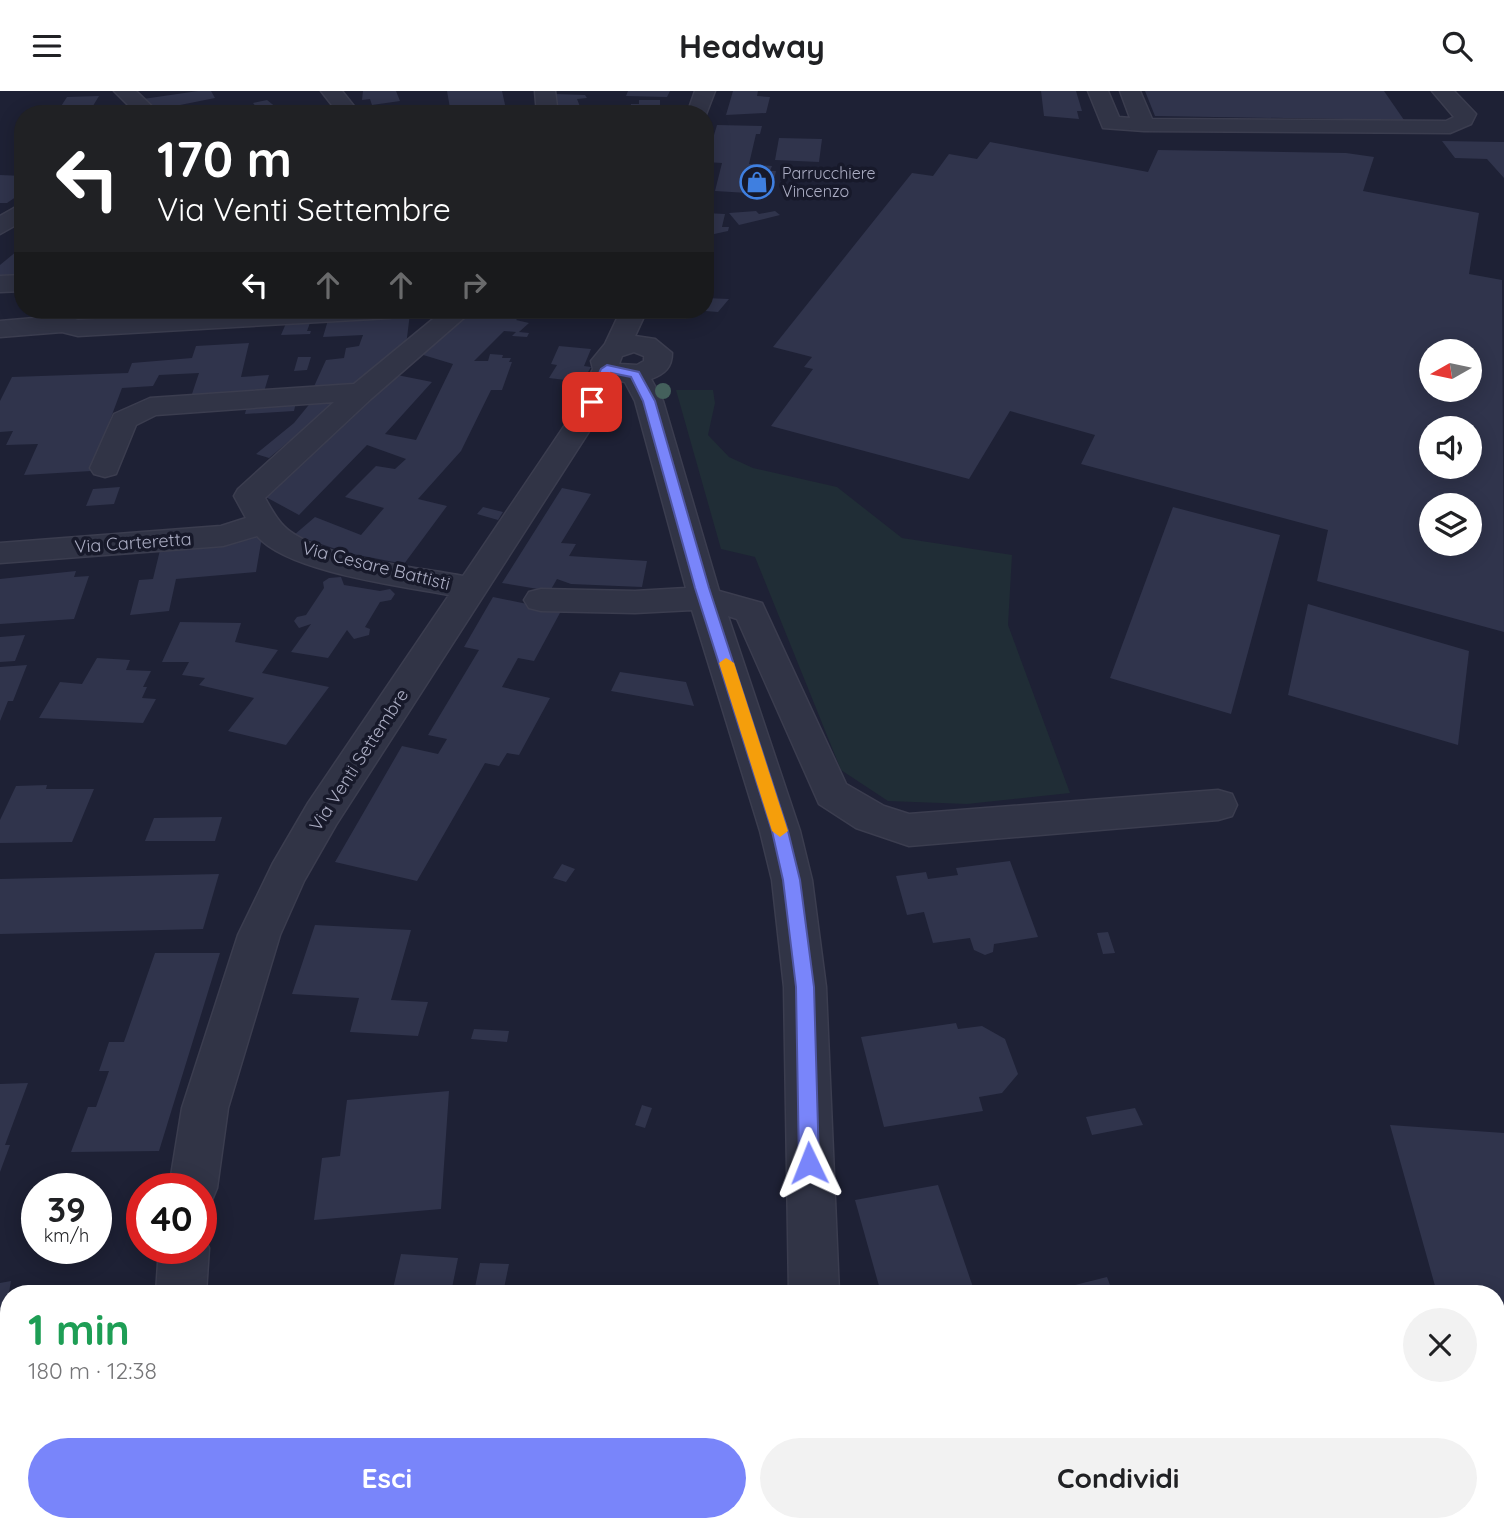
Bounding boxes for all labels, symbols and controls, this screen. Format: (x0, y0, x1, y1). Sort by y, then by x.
text: Headway (679, 26, 825, 66)
icon: menu (28, 27, 66, 65)
icon: search (1438, 27, 1476, 65)
text: 170 m (157, 128, 292, 189)
icon: left (42, 133, 133, 224)
shop icon: Parrucchiere Vincenzo (738, 163, 776, 201)
place label: Parrucchiere Vincenzo (782, 163, 876, 201)
text: Via Venti Settembre (157, 189, 451, 229)
icon: left (236, 266, 274, 304)
icon: ahead (309, 266, 347, 304)
icon: ahead (382, 266, 420, 304)
icon: right (455, 266, 493, 304)
north arrow (1419, 339, 1482, 403)
map controls (1419, 339, 1482, 556)
pin (562, 372, 622, 432)
icon: arrive (573, 383, 611, 421)
button: sound (1419, 416, 1482, 479)
button: layers (1419, 493, 1482, 556)
street label: Via Carteretta (74, 527, 192, 558)
street label: Via Cesare Battisti (300, 536, 453, 595)
street label: Via Venti Settembre (304, 684, 413, 835)
position arrow (772, 1126, 846, 1200)
speed limit sign: 40 (126, 1173, 217, 1264)
text: 39 (47, 1187, 86, 1231)
text: km/h (44, 1224, 89, 1247)
text: 1 min (28, 1303, 130, 1356)
button: close (1403, 1308, 1477, 1382)
text: 180 m · 12:38 (28, 1356, 157, 1385)
button: Esci (28, 1438, 746, 1518)
button: Condividi (760, 1438, 1477, 1518)

